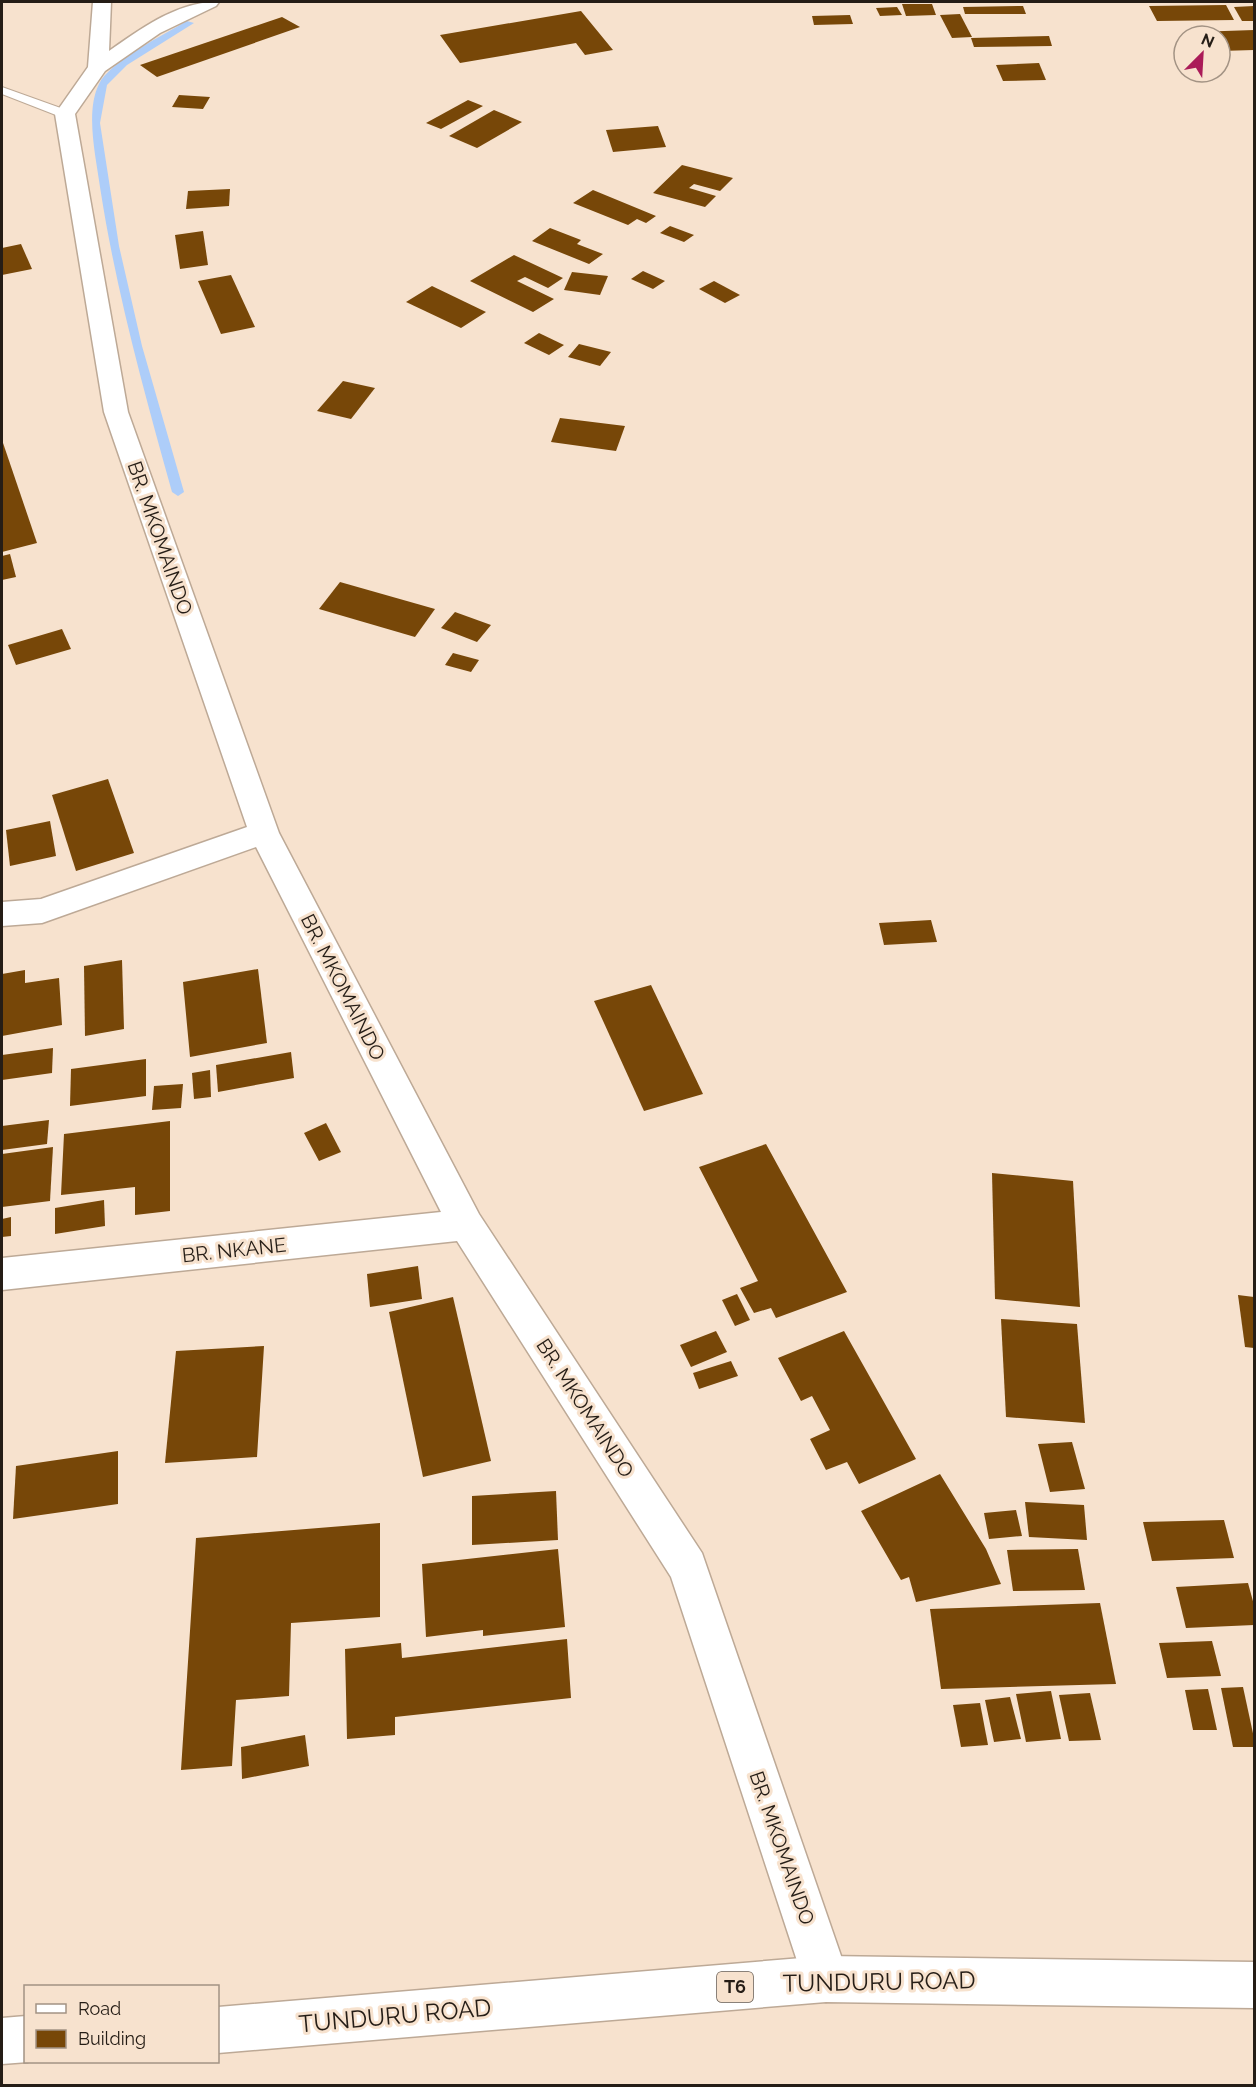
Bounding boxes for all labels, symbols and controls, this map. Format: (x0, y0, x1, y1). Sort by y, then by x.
north arrow (1172, 24, 1232, 84)
text: N (1198, 30, 1217, 52)
street label: BR. MKOMAINDO (122, 458, 198, 618)
street label: BR. MKOMAINDO (296, 910, 390, 1064)
street label: BR. NKANE (181, 1233, 287, 1267)
street label: BR. MKOMAINDO (531, 1334, 639, 1482)
street label: BR. MKOMAINDO (744, 1768, 820, 1928)
street label: TUNDURU ROAD (782, 1965, 976, 1998)
road number: T6 (717, 1972, 753, 2002)
legend (24, 1985, 219, 2063)
street label: TUNDURU ROAD (298, 1993, 492, 2038)
text: Road (78, 1998, 121, 2019)
text: Building (78, 2028, 146, 2049)

